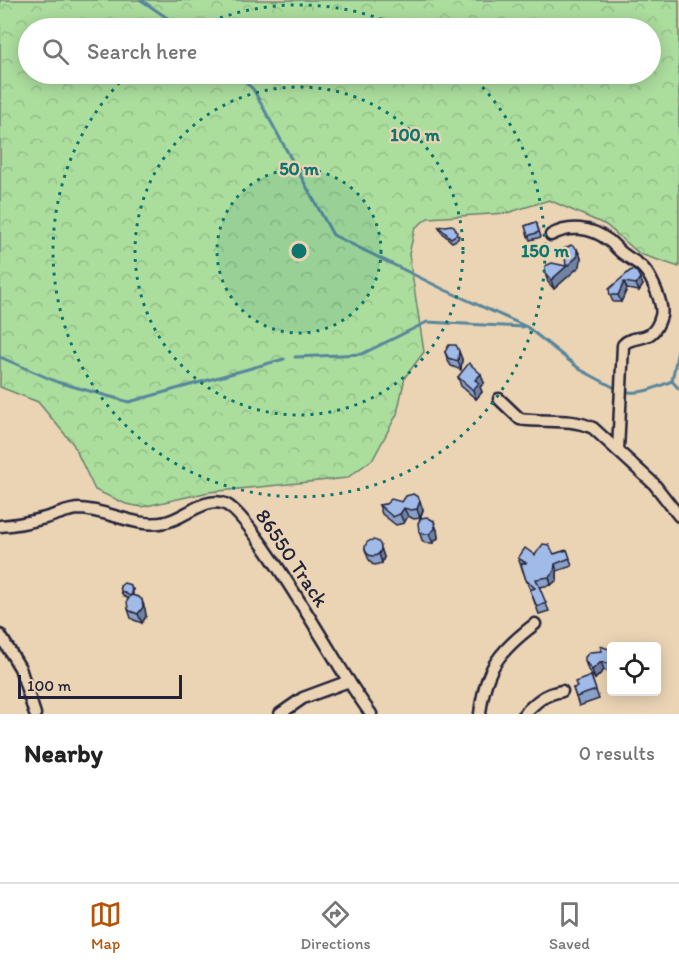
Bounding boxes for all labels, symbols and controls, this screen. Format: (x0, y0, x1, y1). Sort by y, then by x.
search box (18, 18, 661, 84)
icon: search (39, 35, 72, 68)
text: Search here (87, 38, 197, 65)
text: 100 m (390, 124, 441, 146)
text: 50 m (279, 158, 320, 180)
text: 150 m (521, 240, 570, 262)
centre of rings (289, 241, 309, 261)
street label: 86550 Track (251, 504, 334, 611)
map controls (607, 642, 661, 696)
button: locate (607, 642, 661, 696)
scale bar (18, 672, 182, 700)
text: 100 m (27, 676, 71, 695)
text: Nearby (24, 737, 103, 769)
text: 0 results (579, 741, 655, 765)
tab: Map (89, 898, 122, 953)
tab: Directions (300, 898, 371, 953)
tab: Saved (549, 898, 590, 953)

